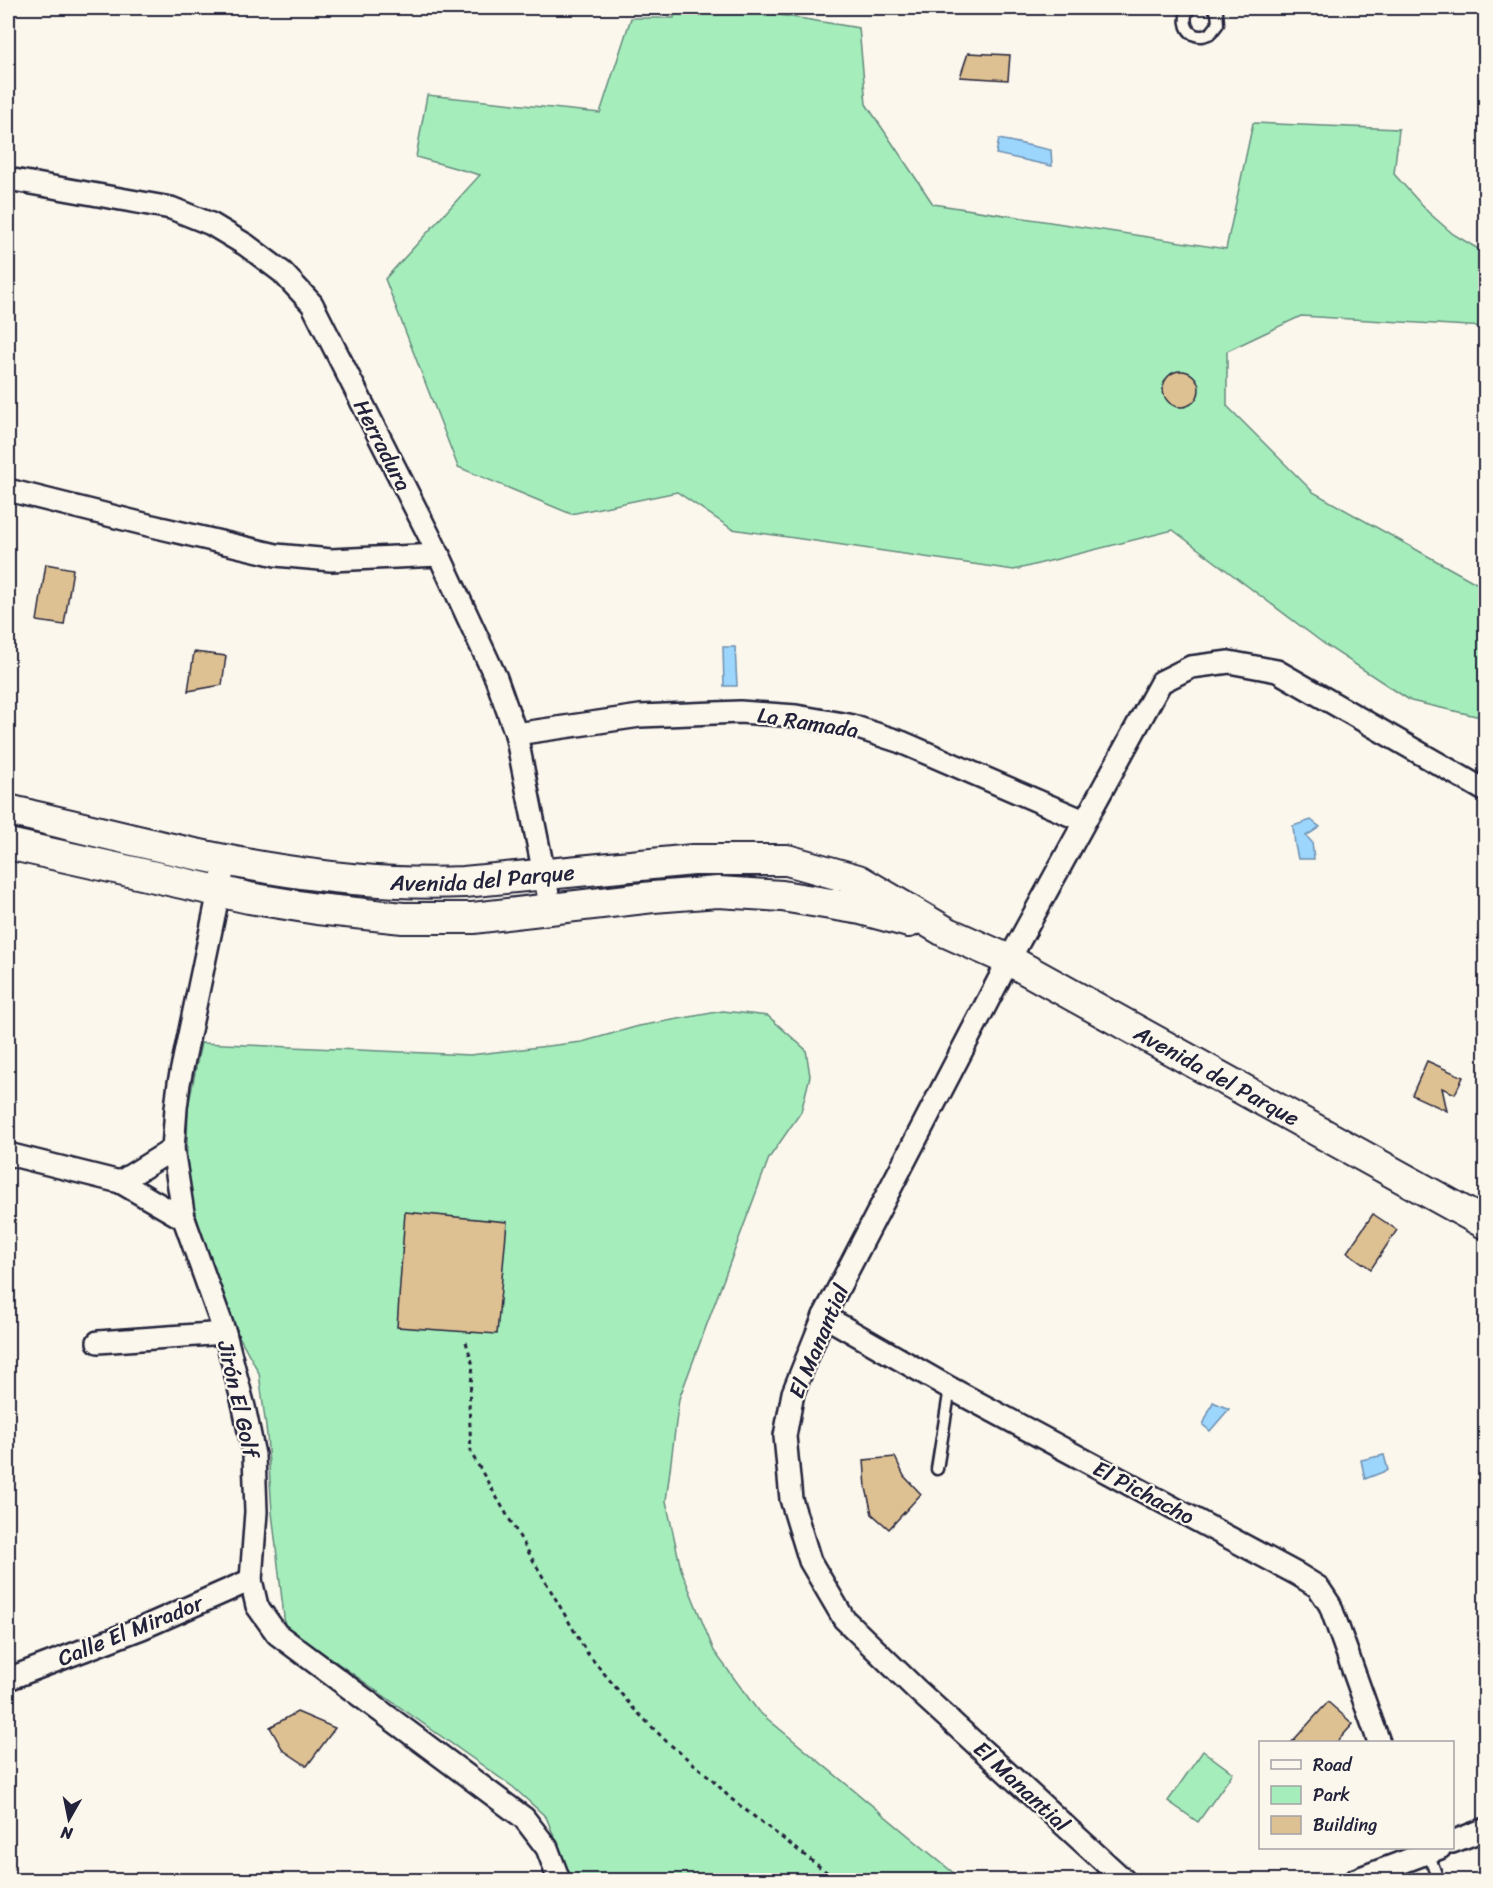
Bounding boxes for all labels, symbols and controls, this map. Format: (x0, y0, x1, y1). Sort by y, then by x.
street label: Herradura (343, 392, 422, 498)
street label: La Ramada (755, 695, 861, 750)
street label: Avenida del Parque (389, 852, 576, 903)
street label: Avenida del Parque (1126, 1013, 1307, 1137)
street label: El Manantial (777, 1277, 860, 1405)
street label: Jirón El Golf (206, 1336, 271, 1464)
street label: El Pichacho (1086, 1449, 1202, 1536)
street label: Calle El Mirador (51, 1583, 210, 1677)
street label: El Manantial (964, 1731, 1080, 1842)
legend (1259, 1741, 1454, 1849)
text: Road (1313, 1749, 1353, 1781)
text: Park (1313, 1779, 1350, 1811)
north arrow (39, 1789, 99, 1849)
text: Building (1313, 1809, 1377, 1841)
text: N (58, 1818, 75, 1849)

